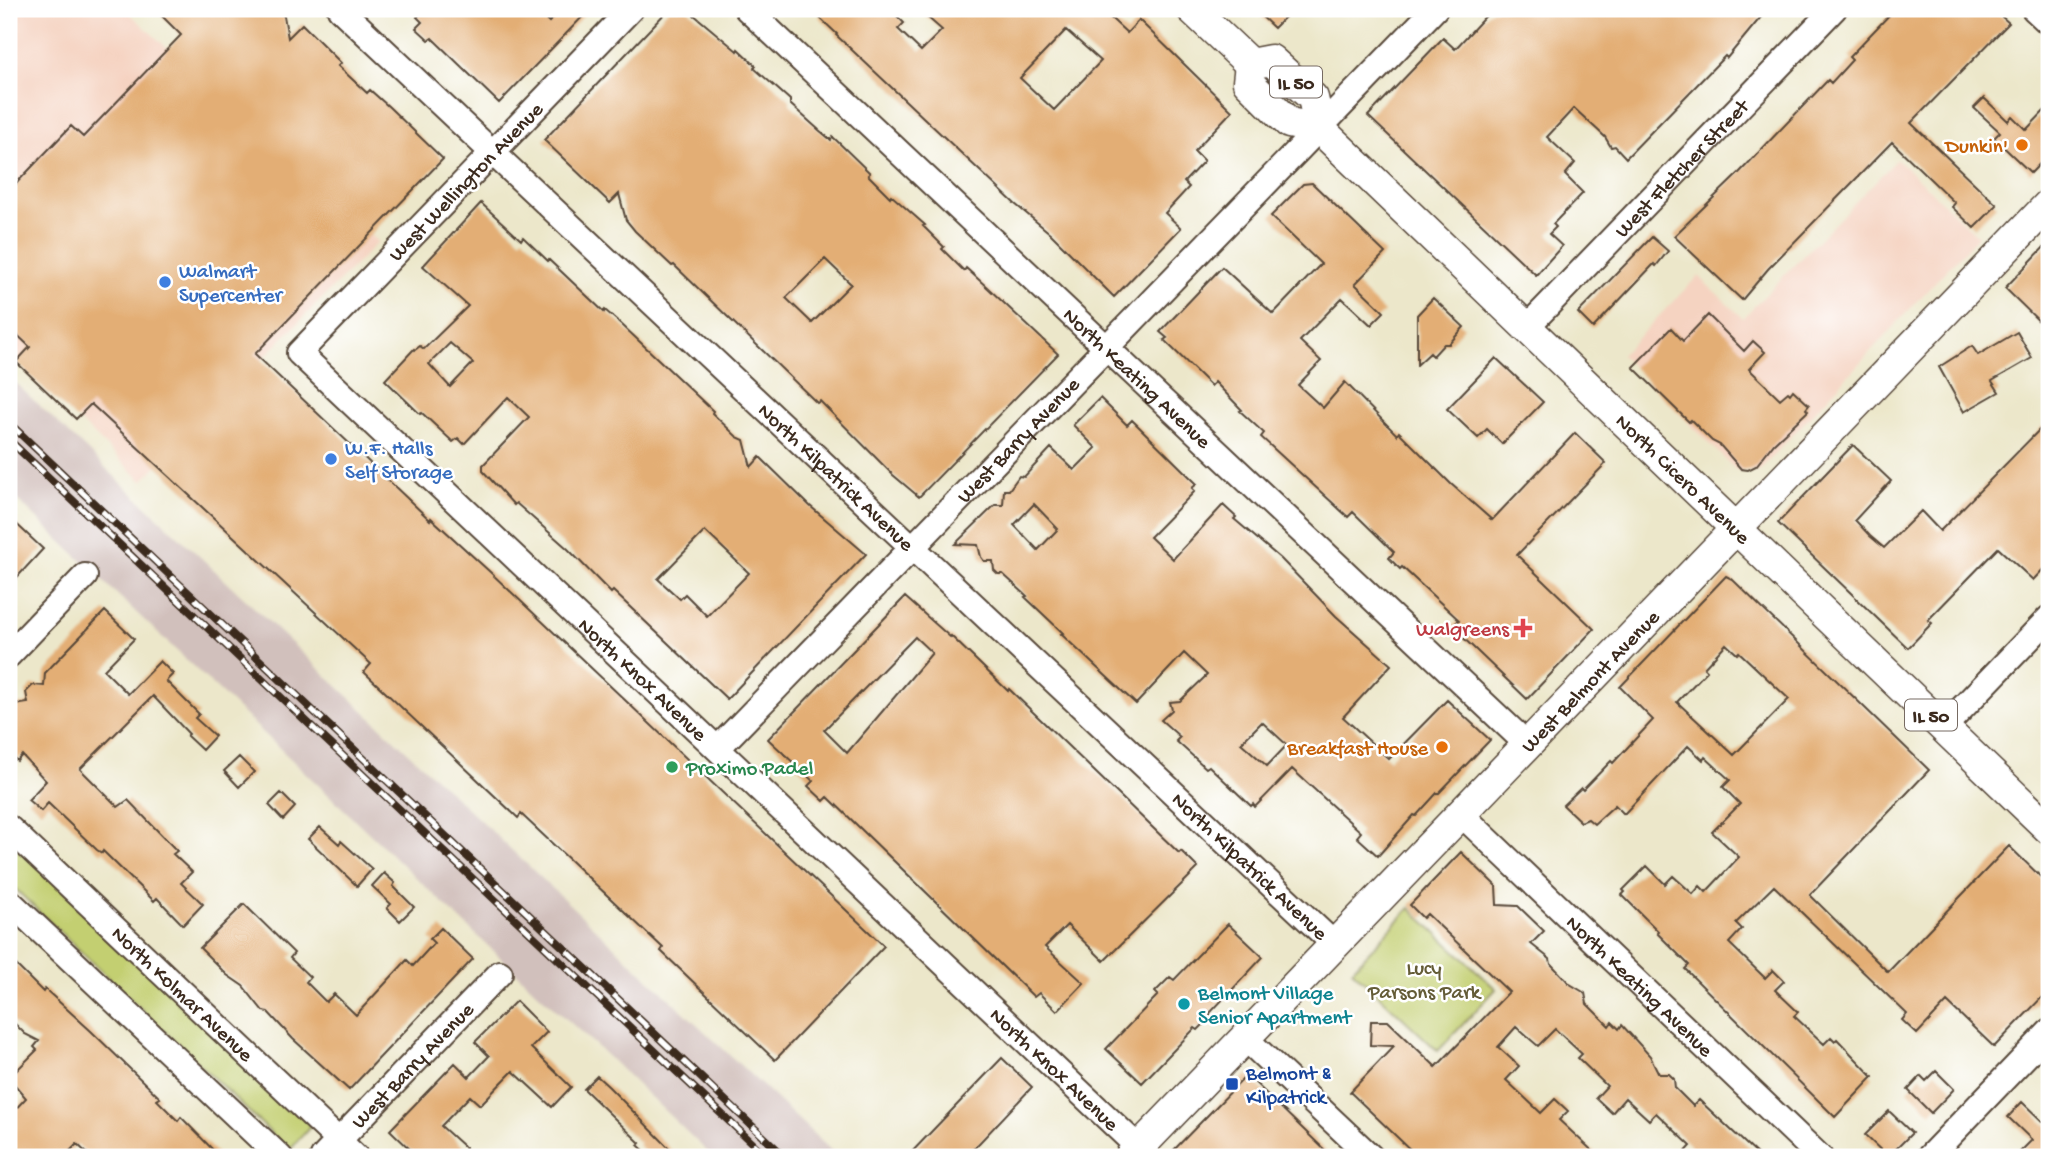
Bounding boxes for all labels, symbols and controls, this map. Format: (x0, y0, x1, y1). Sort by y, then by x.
road number: IL 50 (1270, 66, 1322, 97)
street label: West Fletcher Street (1611, 94, 1757, 244)
street label: West Wellington Avenue (385, 98, 551, 268)
place label: Dunkin' (1943, 136, 2008, 161)
marker: Dunkin' (2014, 137, 2030, 153)
place label: Walmart Supercenter (179, 261, 284, 310)
marker: Walmart Supercenter (157, 274, 173, 290)
street label: North Keating Avenue (1056, 304, 1216, 456)
street label: West Barry Avenue (953, 373, 1087, 510)
street label: North Kilpatrick Avenue (751, 400, 918, 559)
street label: North Cicero Avenue (1609, 410, 1755, 552)
place label: W.F. Halls Self Storage (345, 438, 454, 487)
marker: W.F. Halls Self Storage (323, 451, 339, 467)
street label: West Belmont Avenue (1518, 605, 1667, 760)
street label: North Knox Avenue (571, 614, 711, 749)
place label: Walgreens (1416, 619, 1510, 644)
marker: Walgreens (1515, 620, 1531, 636)
road number: IL 50 (1905, 700, 1957, 730)
place label: Breakfast House (1286, 738, 1429, 763)
marker: Breakfast House (1434, 739, 1450, 755)
place label: Proximo Padel (685, 758, 813, 783)
marker: Proximo Padel (664, 759, 680, 775)
street label: North Kilpatrick Avenue (1165, 789, 1332, 948)
street label: North Keating Avenue (1559, 912, 1718, 1065)
street label: North Kolmar Avenue (105, 923, 258, 1070)
park label: Lucy Parsons Park (1367, 958, 1483, 1007)
place label: Belmont Village Senior Apartment (1197, 983, 1354, 1032)
marker: Belmont Village Senior Apartment (1176, 996, 1192, 1012)
street label: West Barry Avenue (348, 998, 482, 1136)
street label: North Knox Avenue (983, 1004, 1123, 1139)
place label: Belmont & Kilpatrick (1245, 1063, 1332, 1112)
marker: Belmont & Kilpatrick (1224, 1076, 1240, 1092)

